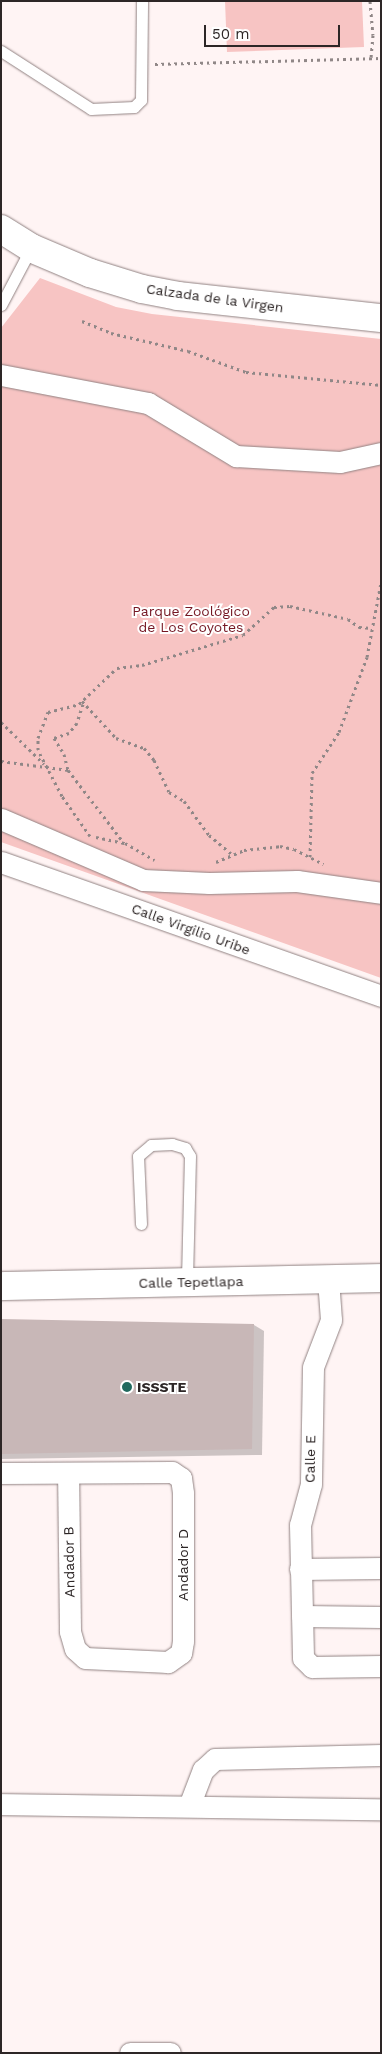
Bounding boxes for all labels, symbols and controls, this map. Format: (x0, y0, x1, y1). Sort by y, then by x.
scale bar (207, 15, 343, 47)
text: 50 m (212, 25, 249, 43)
street label: Calzada de la Virgen (145, 280, 285, 316)
park label: Parque Zoológico de Los Coyotes (132, 603, 250, 636)
street label: Calle Virgilio Uribe (129, 900, 253, 958)
street label: Calle Tepetlapa (138, 1273, 244, 1291)
place label: ISSSTE (137, 1379, 186, 1395)
marker: ISSSTE (121, 1381, 133, 1393)
street label: Calle E (301, 1435, 319, 1483)
street label: Andador B (60, 1526, 78, 1598)
street label: Andador D (175, 1529, 191, 1601)

